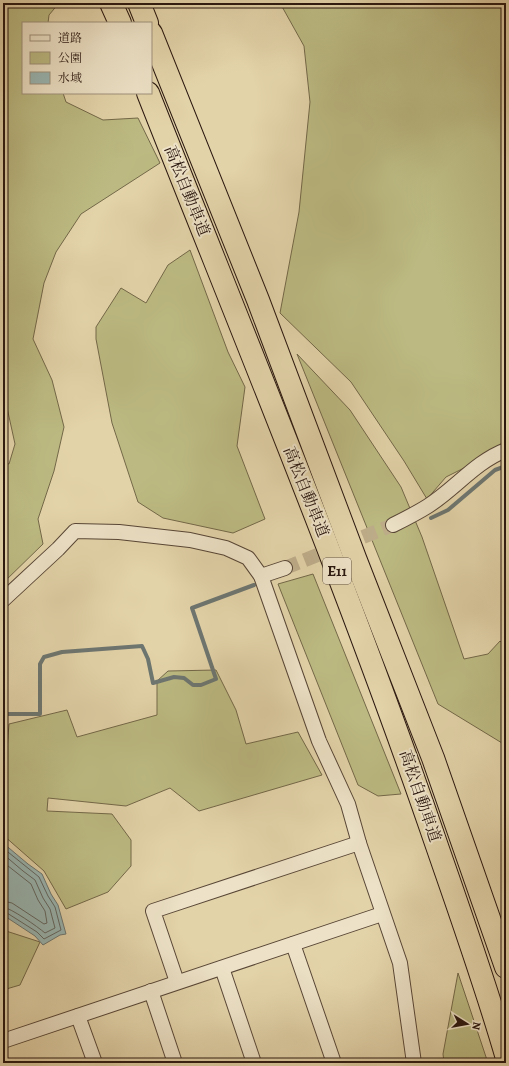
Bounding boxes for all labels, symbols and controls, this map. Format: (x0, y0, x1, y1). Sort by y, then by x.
legend (22, 22, 152, 94)
text: 道路 (58, 30, 82, 46)
text: 公園 (58, 50, 82, 66)
text: 水域 (58, 70, 82, 86)
street label: 高松自動車道 (159, 142, 215, 240)
street label: 高松自動車道 (278, 443, 334, 541)
road number: E11 (323, 558, 351, 584)
street label: 高松自動車道 (394, 747, 446, 845)
north arrow (447, 1004, 487, 1044)
text: N (468, 1020, 484, 1031)

